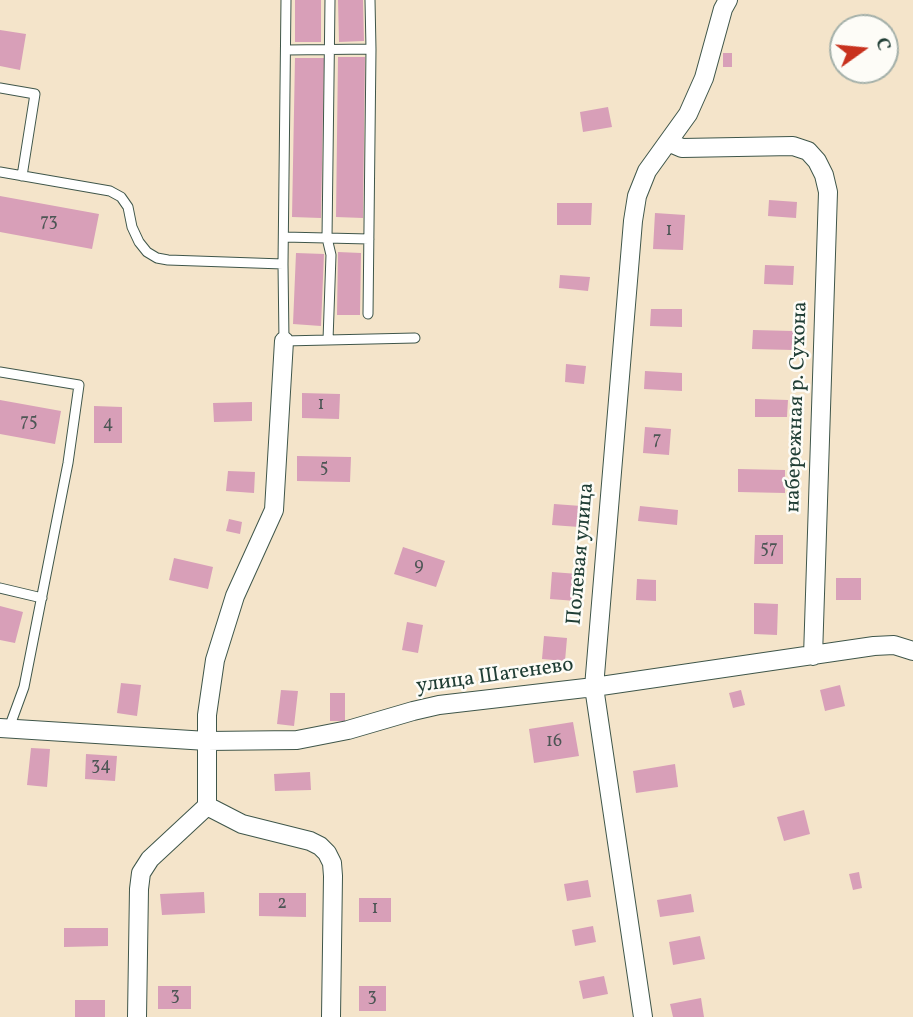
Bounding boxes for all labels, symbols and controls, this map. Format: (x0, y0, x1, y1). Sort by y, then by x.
north arrow (829, 14, 899, 84)
text: С (868, 35, 896, 53)
house number: 73 (40, 212, 58, 234)
house number: 1 (666, 221, 672, 243)
street label: набережная р. Сухона (782, 301, 814, 513)
house number: 1 (318, 395, 324, 417)
house number: 75 (20, 412, 38, 434)
house number: 4 (103, 414, 113, 436)
house number: 7 (653, 430, 661, 452)
house number: 5 (320, 458, 328, 480)
street label: Полевая улица (563, 482, 601, 626)
house number: 57 (760, 539, 778, 561)
house number: 9 (414, 556, 424, 578)
street label: улица Шатенево (415, 653, 575, 701)
house number: 16 (546, 732, 562, 754)
house number: 34 (91, 756, 111, 778)
house number: 2 (277, 894, 287, 916)
house number: 1 (372, 899, 378, 921)
house number: 3 (170, 986, 180, 1008)
house number: 3 (367, 987, 377, 1009)

